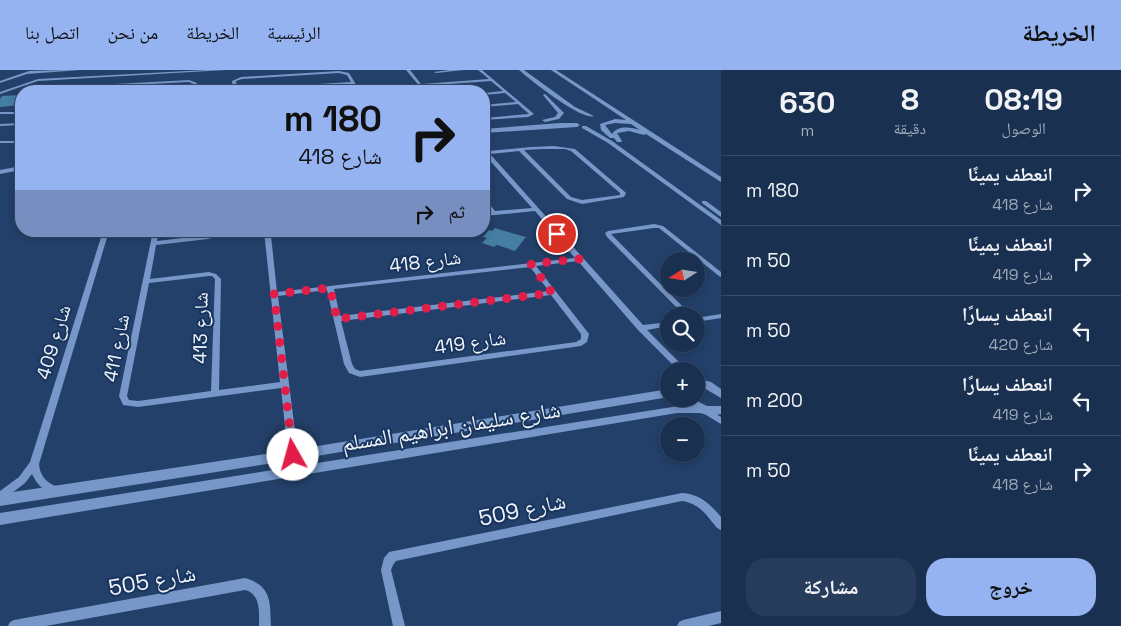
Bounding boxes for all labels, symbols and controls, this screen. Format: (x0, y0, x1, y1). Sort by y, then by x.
text: الخريطة (1022, 17, 1096, 48)
text: اتصل بنا (25, 21, 80, 44)
text: من نحن (108, 21, 158, 44)
text: الخريطة (186, 21, 239, 44)
text: الرئيسية (267, 21, 321, 44)
text: 8 (901, 80, 919, 119)
text: 08:19 (984, 80, 1063, 119)
text: 630 (779, 83, 835, 122)
text: 180 m (284, 97, 382, 141)
icon: right (400, 105, 465, 170)
text: دقيقة (894, 118, 926, 139)
text: الوصول (1001, 118, 1046, 139)
text: m (800, 120, 814, 141)
text: شارع 418 (298, 142, 382, 170)
text: انعطف يمينًا (968, 162, 1053, 187)
icon: right (1068, 177, 1096, 205)
text: 180 m (746, 178, 799, 203)
text: شارع 418 (992, 194, 1053, 215)
text: ثم (448, 199, 465, 224)
icon: right (410, 200, 438, 228)
pin (536, 213, 578, 255)
icon: arrive (543, 220, 571, 248)
text: انعطف يمينًا (968, 232, 1053, 257)
street label: شارع 418 (388, 245, 462, 278)
icon: right (1068, 247, 1096, 275)
text: 50 m (746, 248, 791, 273)
north arrow (660, 252, 705, 298)
map controls (660, 252, 705, 462)
text: شارع 419 (992, 264, 1053, 285)
street label: شارع 413 (187, 292, 214, 364)
street label: شارع 409 (30, 302, 77, 382)
text: انعطف يسارًا (962, 302, 1053, 327)
button: search (660, 307, 705, 352)
street label: شارع 411 (98, 312, 135, 384)
icon: left (1068, 317, 1096, 345)
text: 50 m (746, 318, 791, 343)
street label: شارع 419 (433, 325, 507, 360)
text: شارع 420 (989, 334, 1053, 355)
button: + (660, 362, 705, 407)
text: انعطف يسارًا (962, 372, 1053, 397)
icon: left (1068, 387, 1096, 415)
text: 200 m (746, 388, 803, 413)
street label: شارع سليمان ابراهيم المسلم (340, 395, 562, 458)
text: شارع 419 (992, 404, 1053, 425)
button: − (660, 417, 705, 462)
position arrow (266, 428, 318, 480)
text: انعطف يمينًا (968, 442, 1053, 467)
icon: right (1068, 457, 1096, 485)
text: 50 m (746, 458, 791, 483)
text: شارع 418 (992, 474, 1053, 495)
street label: شارع 509 (476, 486, 568, 532)
button: مشاركة (746, 558, 916, 616)
button: خروج (926, 558, 1096, 616)
street label: شارع 505 (106, 559, 198, 601)

